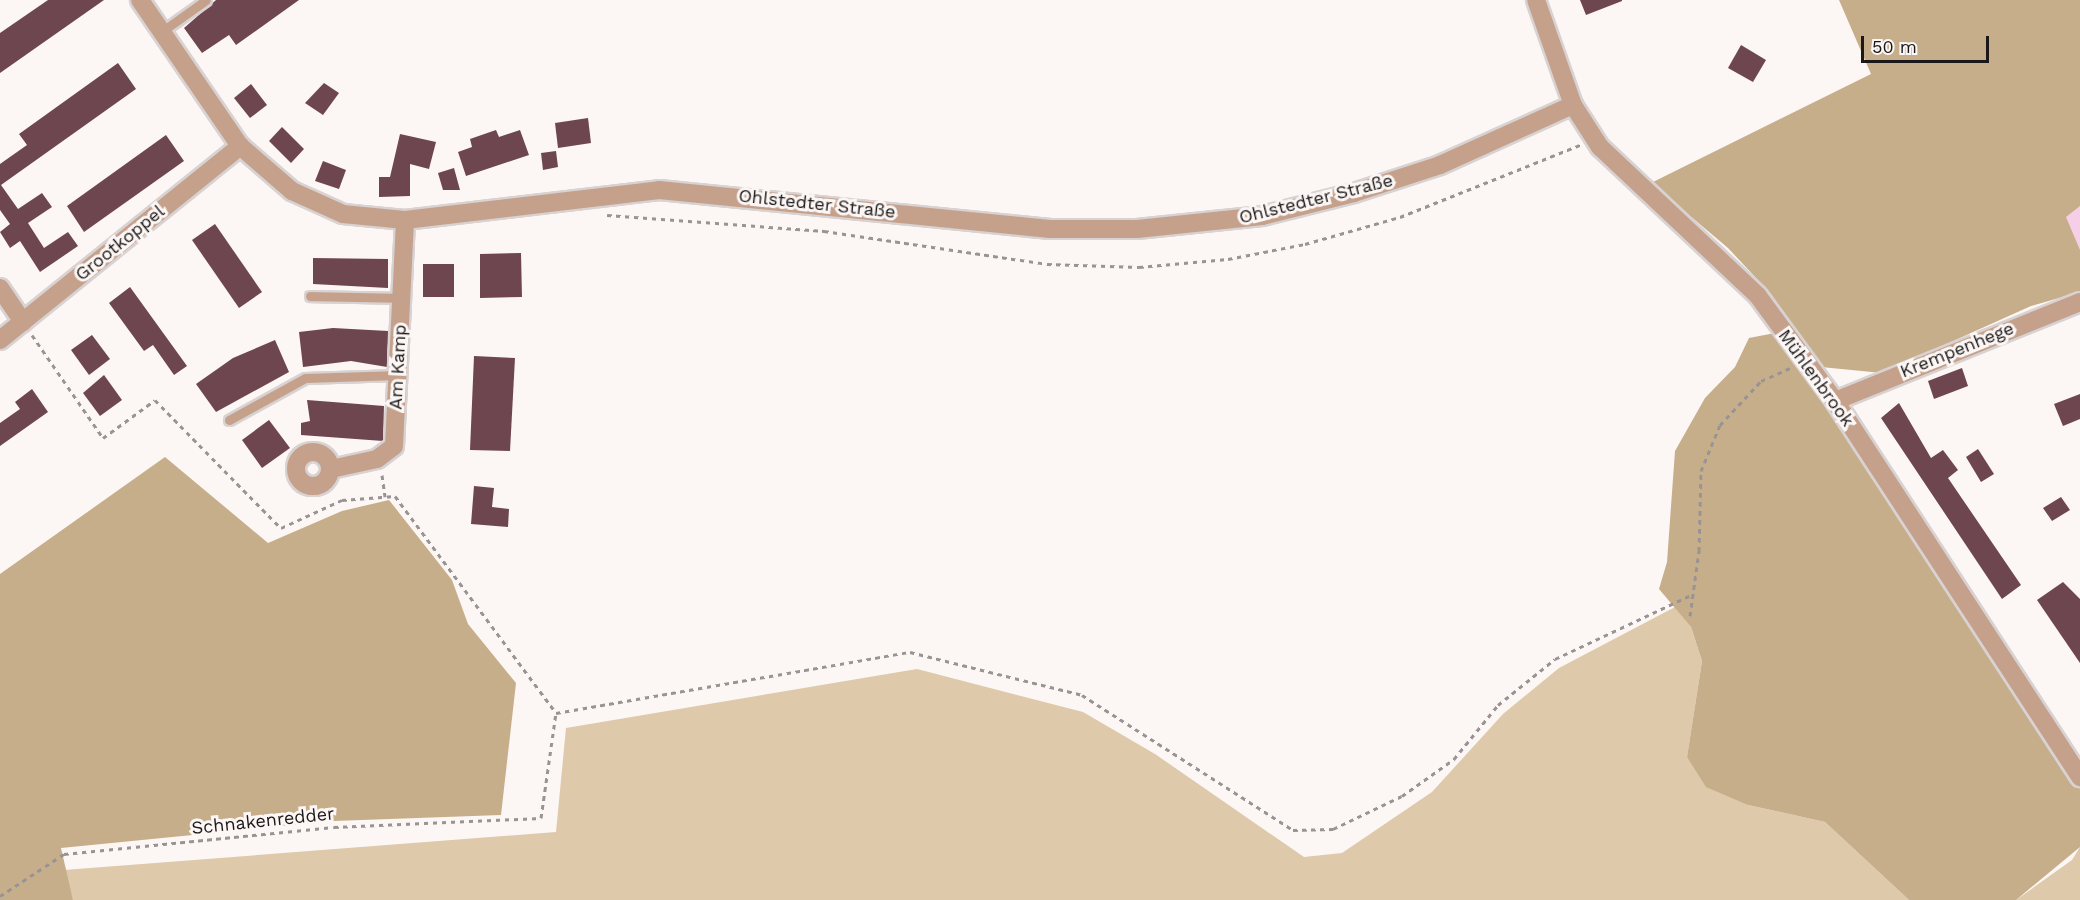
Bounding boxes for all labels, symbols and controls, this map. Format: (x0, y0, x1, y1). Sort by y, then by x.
scale bar (1864, 24, 1992, 62)
text: 50 m (1872, 36, 1917, 57)
street label: Ohlstedter Straße (1237, 169, 1395, 229)
street label: Ohlstedter Straße (737, 185, 897, 223)
street label: Grootkoppel (71, 201, 169, 285)
street label: Krempenhege (1897, 317, 2017, 383)
street label: Am Kamp (385, 324, 411, 410)
street label: Mühlenbrook (1774, 325, 1858, 431)
street label: Schnakenredder (191, 803, 335, 839)

